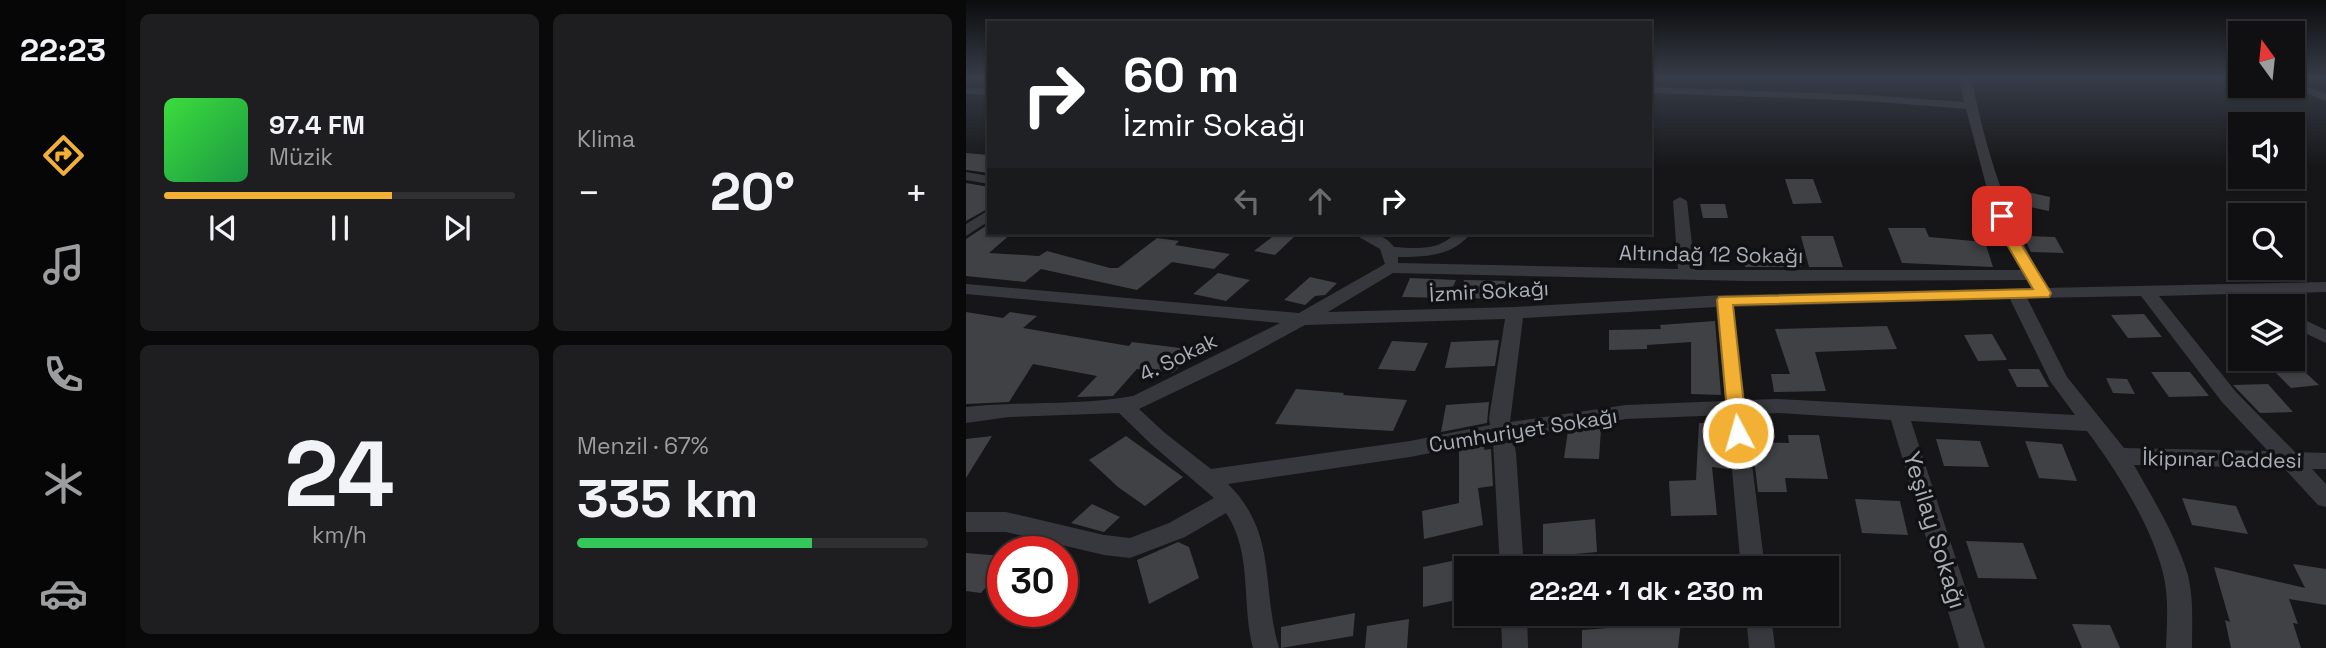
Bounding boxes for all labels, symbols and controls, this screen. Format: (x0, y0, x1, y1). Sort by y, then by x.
north arrow (2228, 21, 2305, 98)
map controls (2228, 21, 2305, 371)
text: 22:23 (20, 30, 106, 70)
text: 60 m (1123, 44, 1239, 106)
icon: right (1008, 49, 1099, 140)
text: İzmir Sokağı (1123, 105, 1306, 145)
text: 97.4 FM (269, 108, 365, 142)
button: sound (2228, 112, 2305, 189)
text: Klima (577, 124, 635, 154)
icon: directions (39, 131, 88, 180)
text: Müzik (269, 142, 333, 172)
text: 20° (710, 159, 795, 225)
text: − (577, 169, 601, 217)
text: + (904, 169, 928, 217)
icon: left (1228, 182, 1266, 220)
icon: ahead (1301, 182, 1339, 220)
icon: right (1374, 182, 1412, 220)
pin (1972, 186, 2032, 246)
icon: arrive (1983, 197, 2021, 235)
button: search (2228, 203, 2305, 280)
icon: previous (204, 209, 242, 247)
icon: pause (321, 209, 359, 247)
icon: next (438, 209, 476, 247)
street label: Altındağ 12 Sokağı (1619, 239, 1803, 269)
icon: music (39, 240, 88, 289)
street label: İzmir Sokağı (1428, 274, 1550, 308)
button: layers (2228, 294, 2305, 371)
street label: 4. Sokak (1135, 327, 1221, 387)
icon: phone (39, 350, 88, 399)
position arrow (1701, 396, 1775, 470)
street label: Cumhuriyet Sokağı (1427, 402, 1619, 458)
text: 24 (284, 416, 395, 533)
text: Menzil · 67% (577, 431, 708, 461)
street label: İkipınar Caddesi (2142, 444, 2302, 474)
street label: Yeşilay Sokağı (1896, 448, 1974, 612)
icon: climate (39, 459, 88, 508)
text: 335 km (577, 466, 758, 532)
text: km/h (312, 520, 367, 550)
speed limit sign: 30 (987, 536, 1078, 627)
icon: car (39, 569, 88, 618)
text: 22:24 · 1 dk · 230 m (1529, 574, 1764, 608)

